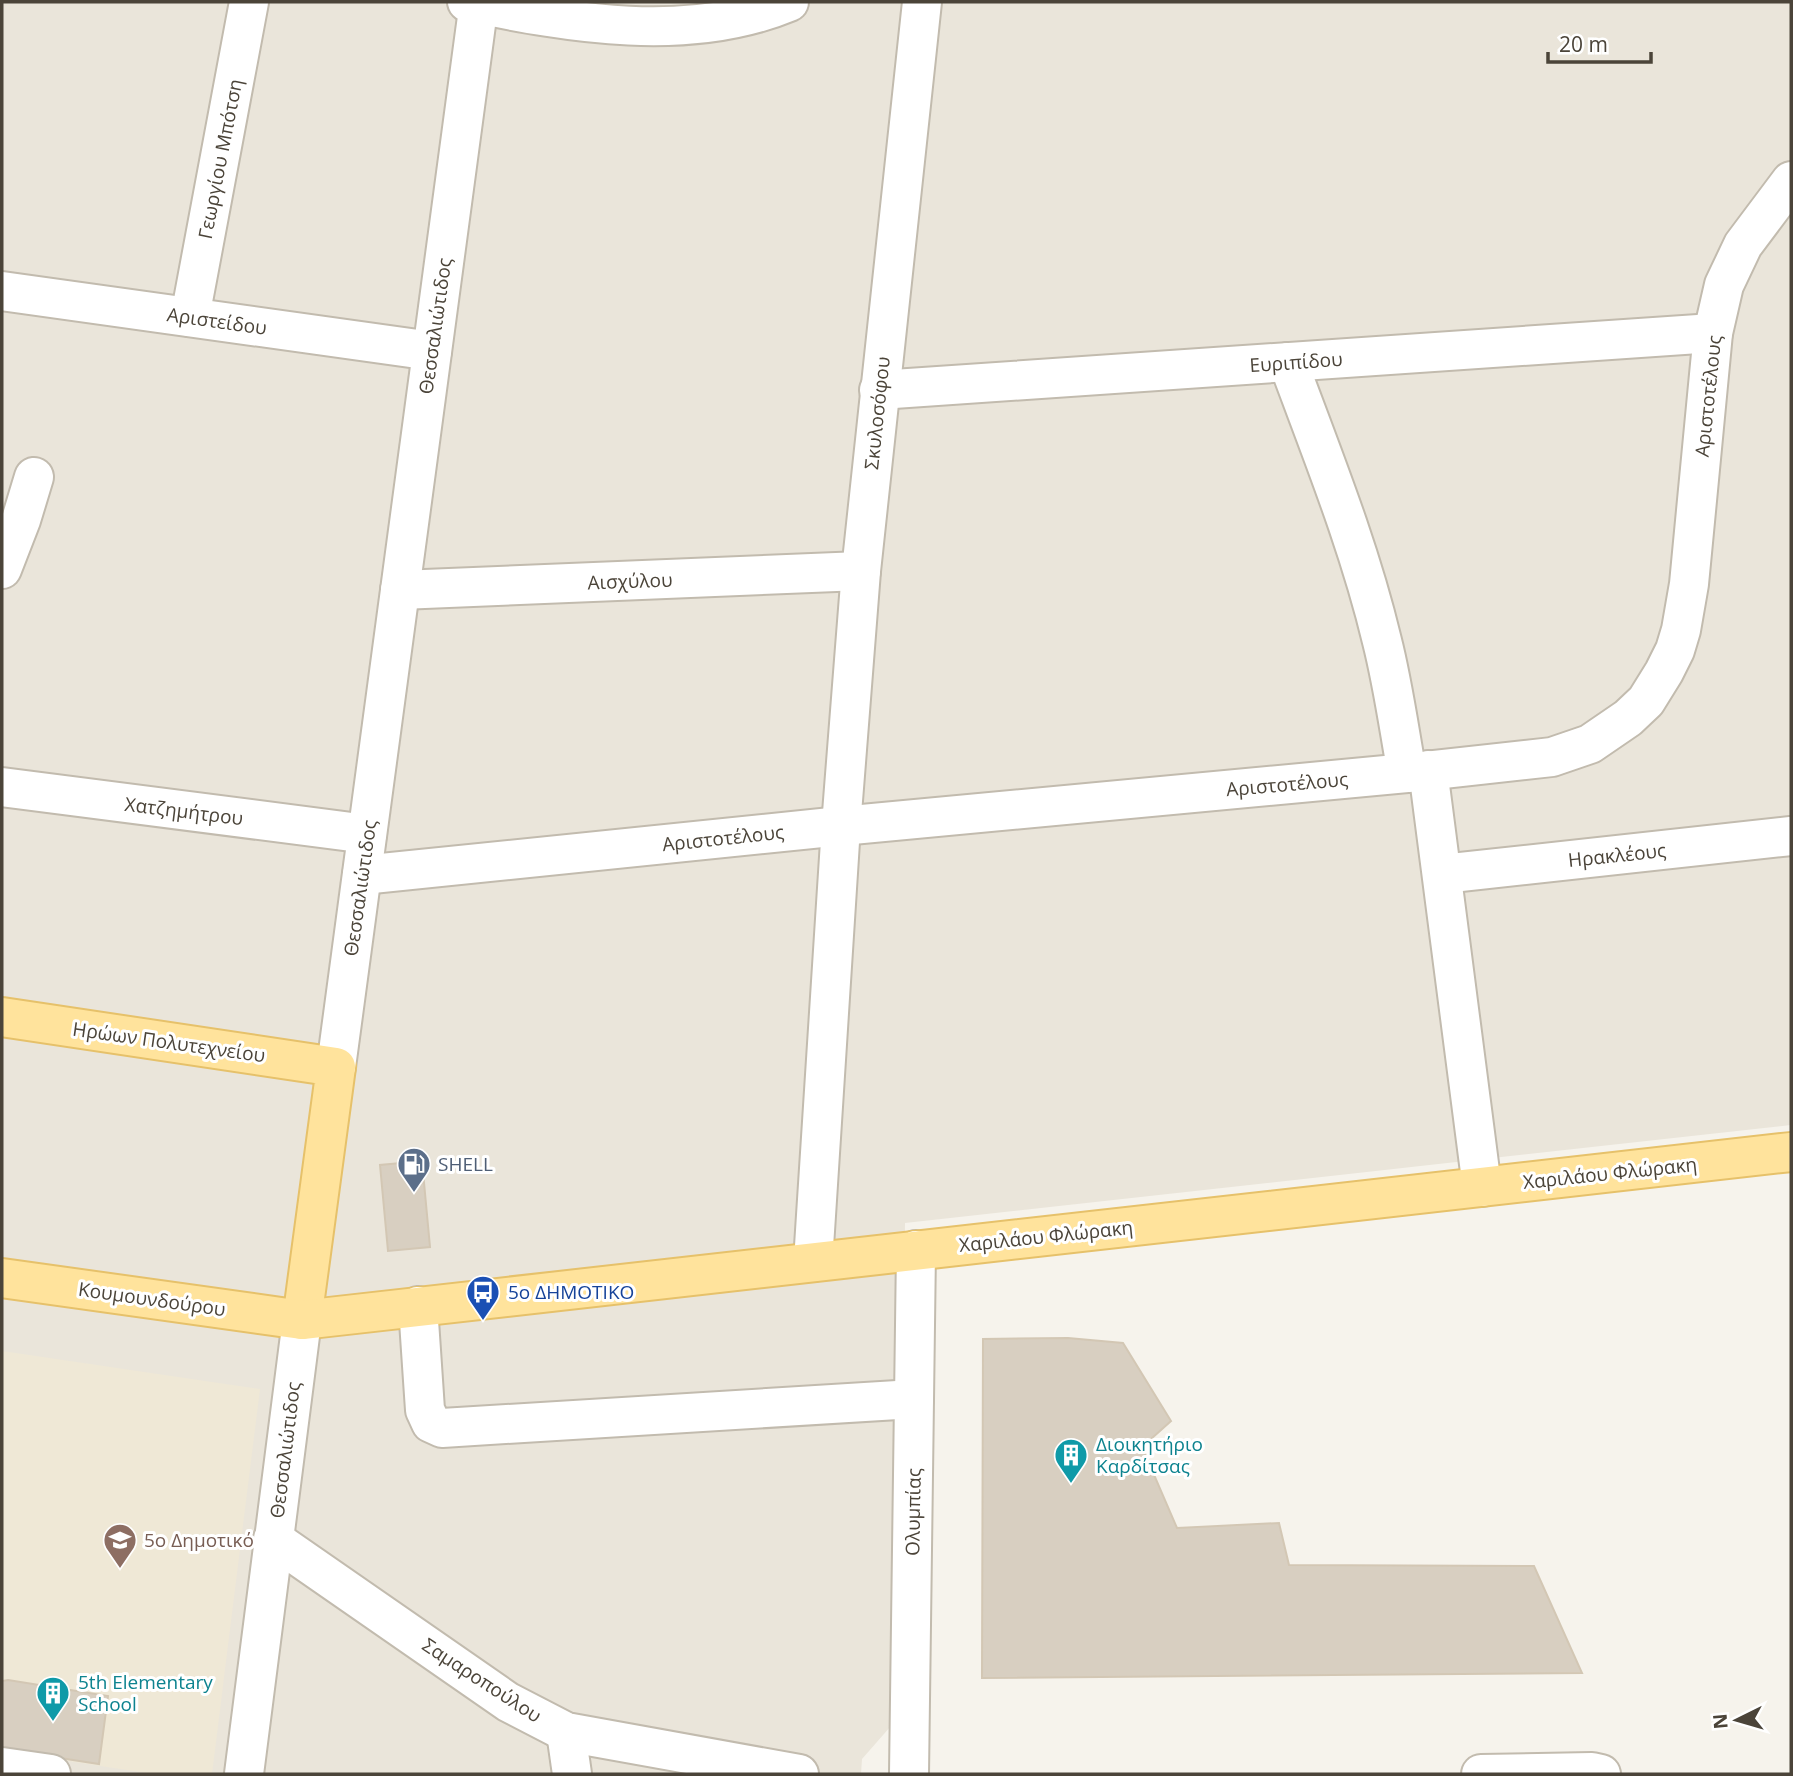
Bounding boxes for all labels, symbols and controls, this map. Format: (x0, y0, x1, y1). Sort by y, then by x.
scale bar (1548, 21, 1651, 65)
text: 20 m (1559, 30, 1608, 58)
street label: Γεωργίου Μπότση (192, 77, 248, 241)
street label: Θεσσαλιώτιδος (413, 256, 457, 396)
street label: Αριστείδου (165, 301, 269, 341)
street label: Αριστοτέλους (1689, 334, 1727, 458)
street label: Ευριπίδου (1249, 346, 1343, 378)
street label: Σκυλοσόφου (858, 355, 896, 471)
street label: Αισχύλου (587, 567, 673, 595)
street label: Αριστοτέλους (1225, 766, 1349, 802)
street label: Χατζημήτρου (123, 791, 245, 831)
street label: Θεσσαλιώτιδος (338, 818, 382, 958)
street label: Αριστοτέλους (661, 819, 785, 857)
street label: Ηρακλέους (1567, 837, 1667, 873)
street label: Ηρώων Πολυτεχνείου (71, 1016, 267, 1068)
fuel station icon: SHELL (395, 1145, 433, 1194)
place label: SHELL (438, 1151, 493, 1177)
street label: Χαριλάου Φλώρακη (1522, 1151, 1698, 1195)
street label: Χαριλάου Φλώρακη (958, 1214, 1134, 1258)
bus stop icon: 5ο ΔΗΜΟΤΙΚΟ (464, 1273, 502, 1322)
street label: Κουμουνδούρου (77, 1276, 227, 1322)
place label: 5ο ΔΗΜΟΤΙΚΟ (508, 1279, 634, 1305)
street label: Θεσσαλιώτιδος (264, 1380, 306, 1520)
place label: Διοικητήριο Καρδίτσας (1096, 1431, 1203, 1479)
building icon: Διοικητήριο Καρδίτσας (1052, 1436, 1090, 1485)
street label: Ολυμπίας (899, 1468, 927, 1556)
school or university icon: 5ο Δημοτικό (101, 1521, 139, 1570)
place label: 5ο Δημοτικό (144, 1527, 254, 1553)
street label: Σαμαροπούλου (417, 1632, 547, 1728)
place label: 5th Elementary School (78, 1669, 213, 1717)
building icon: 5th Elementary School (34, 1674, 72, 1723)
north arrow (1702, 1685, 1772, 1755)
text: N (1706, 1713, 1734, 1730)

